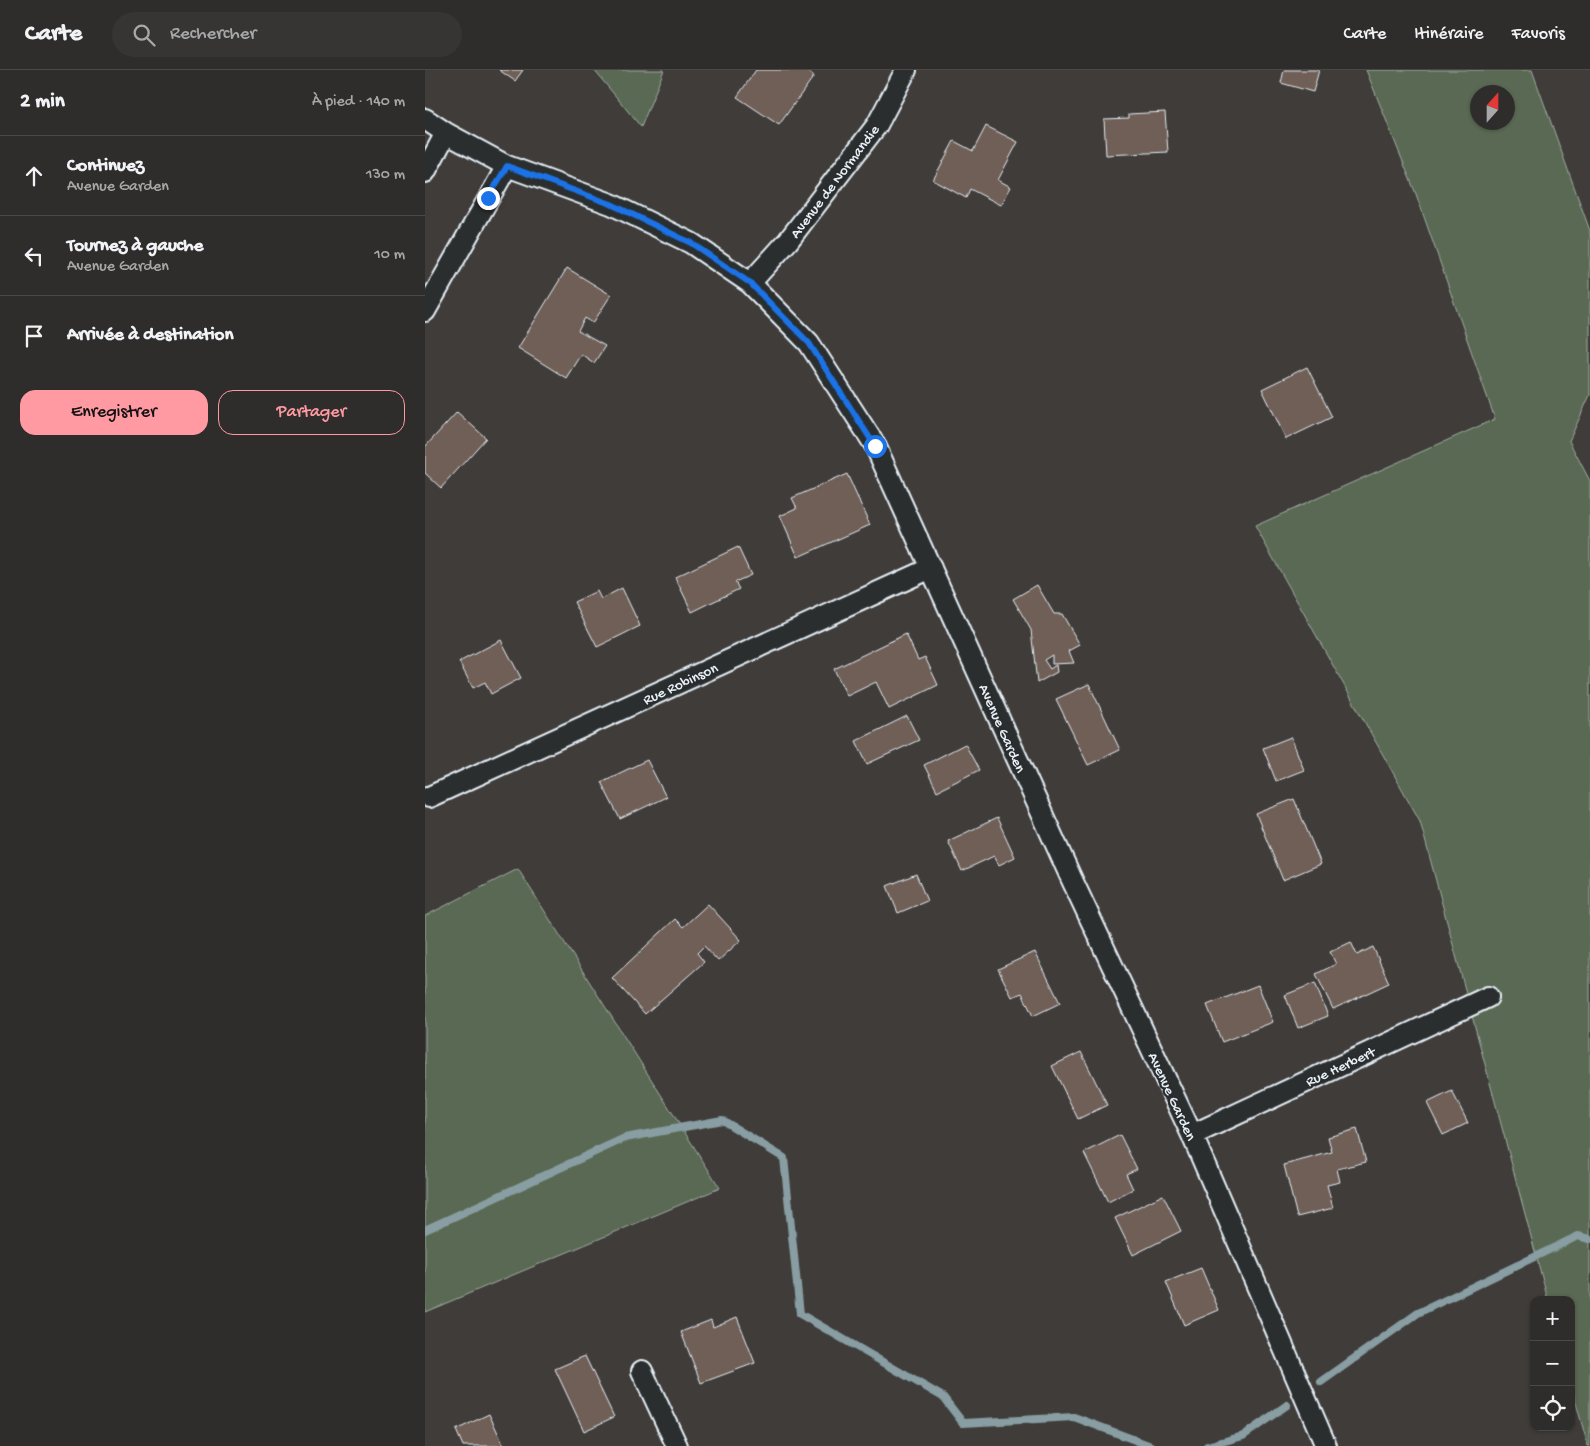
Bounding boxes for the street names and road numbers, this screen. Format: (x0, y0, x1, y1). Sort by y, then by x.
street label: Avenue de Normandie (787, 122, 884, 243)
street label: Rue Robinson (641, 660, 721, 710)
street label: Avenue Garden (974, 682, 1029, 776)
street label: Rue Herbert (1303, 1043, 1380, 1092)
street label: Avenue Garden (1143, 1050, 1200, 1144)

